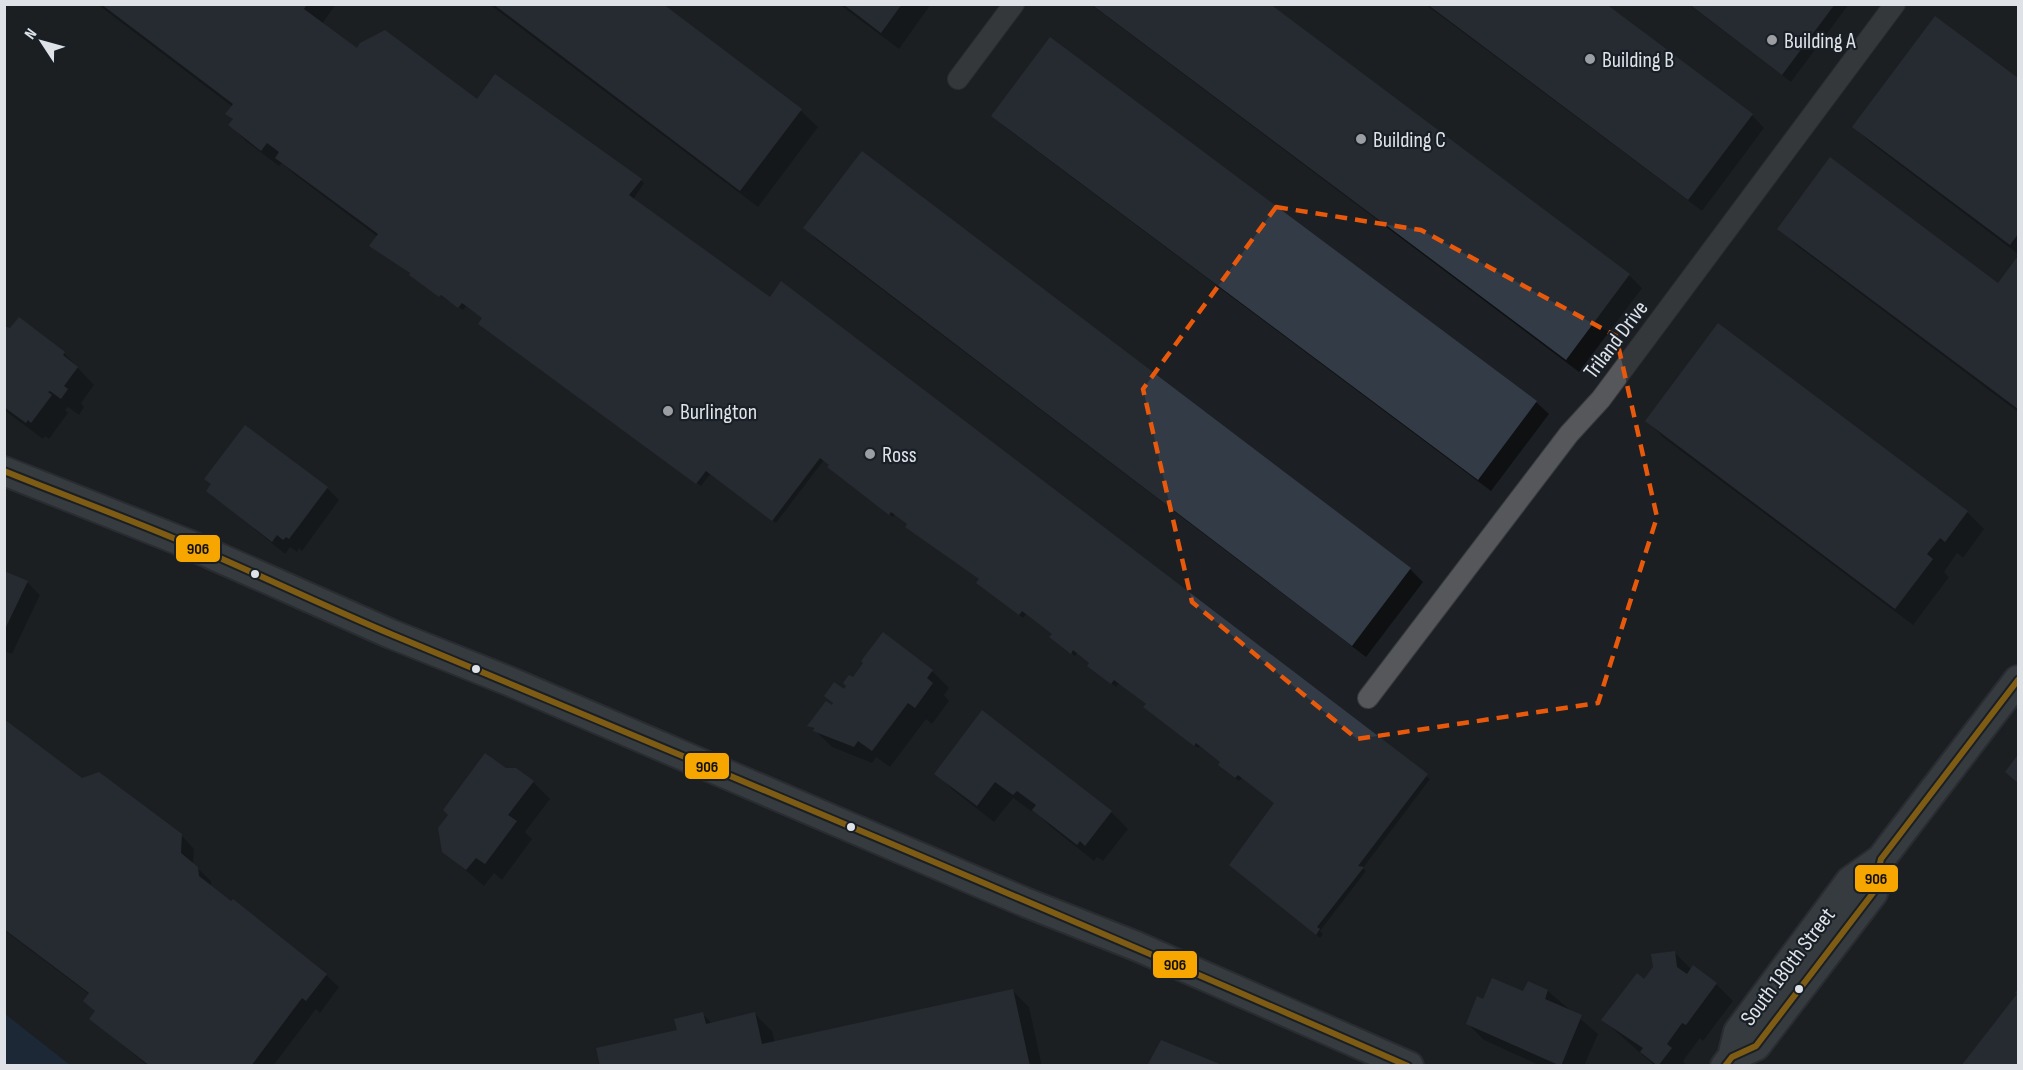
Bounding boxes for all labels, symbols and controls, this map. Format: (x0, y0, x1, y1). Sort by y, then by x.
north arrow (12, 12, 72, 72)
text: N (21, 25, 41, 43)
place label: Building A (1784, 28, 1856, 55)
marker: Building A (1765, 33, 1779, 47)
place label: Building B (1602, 47, 1674, 74)
marker: Building B (1583, 52, 1597, 66)
place label: Building C (1373, 127, 1446, 154)
marker: Building C (1354, 132, 1368, 146)
street label: Triland Drive (1578, 296, 1654, 384)
place label: Burlington (680, 399, 757, 426)
marker: Burlington (661, 404, 675, 418)
place label: Ross (882, 442, 917, 469)
marker: Ross (863, 447, 877, 461)
line badge: 906 (175, 534, 221, 563)
text: 906 (187, 540, 209, 559)
unlabelled marker (249, 568, 261, 580)
unlabelled marker (470, 663, 482, 675)
line badge: 906 (684, 752, 730, 780)
text: 906 (696, 758, 718, 777)
unlabelled marker (845, 821, 857, 833)
line badge: 906 (1854, 864, 1899, 893)
text: 906 (1865, 870, 1887, 889)
street label: South 180th Street (1735, 902, 1841, 1031)
line badge: 906 (1152, 950, 1198, 979)
text: 906 (1164, 956, 1186, 975)
unlabelled marker (1793, 983, 1805, 995)

